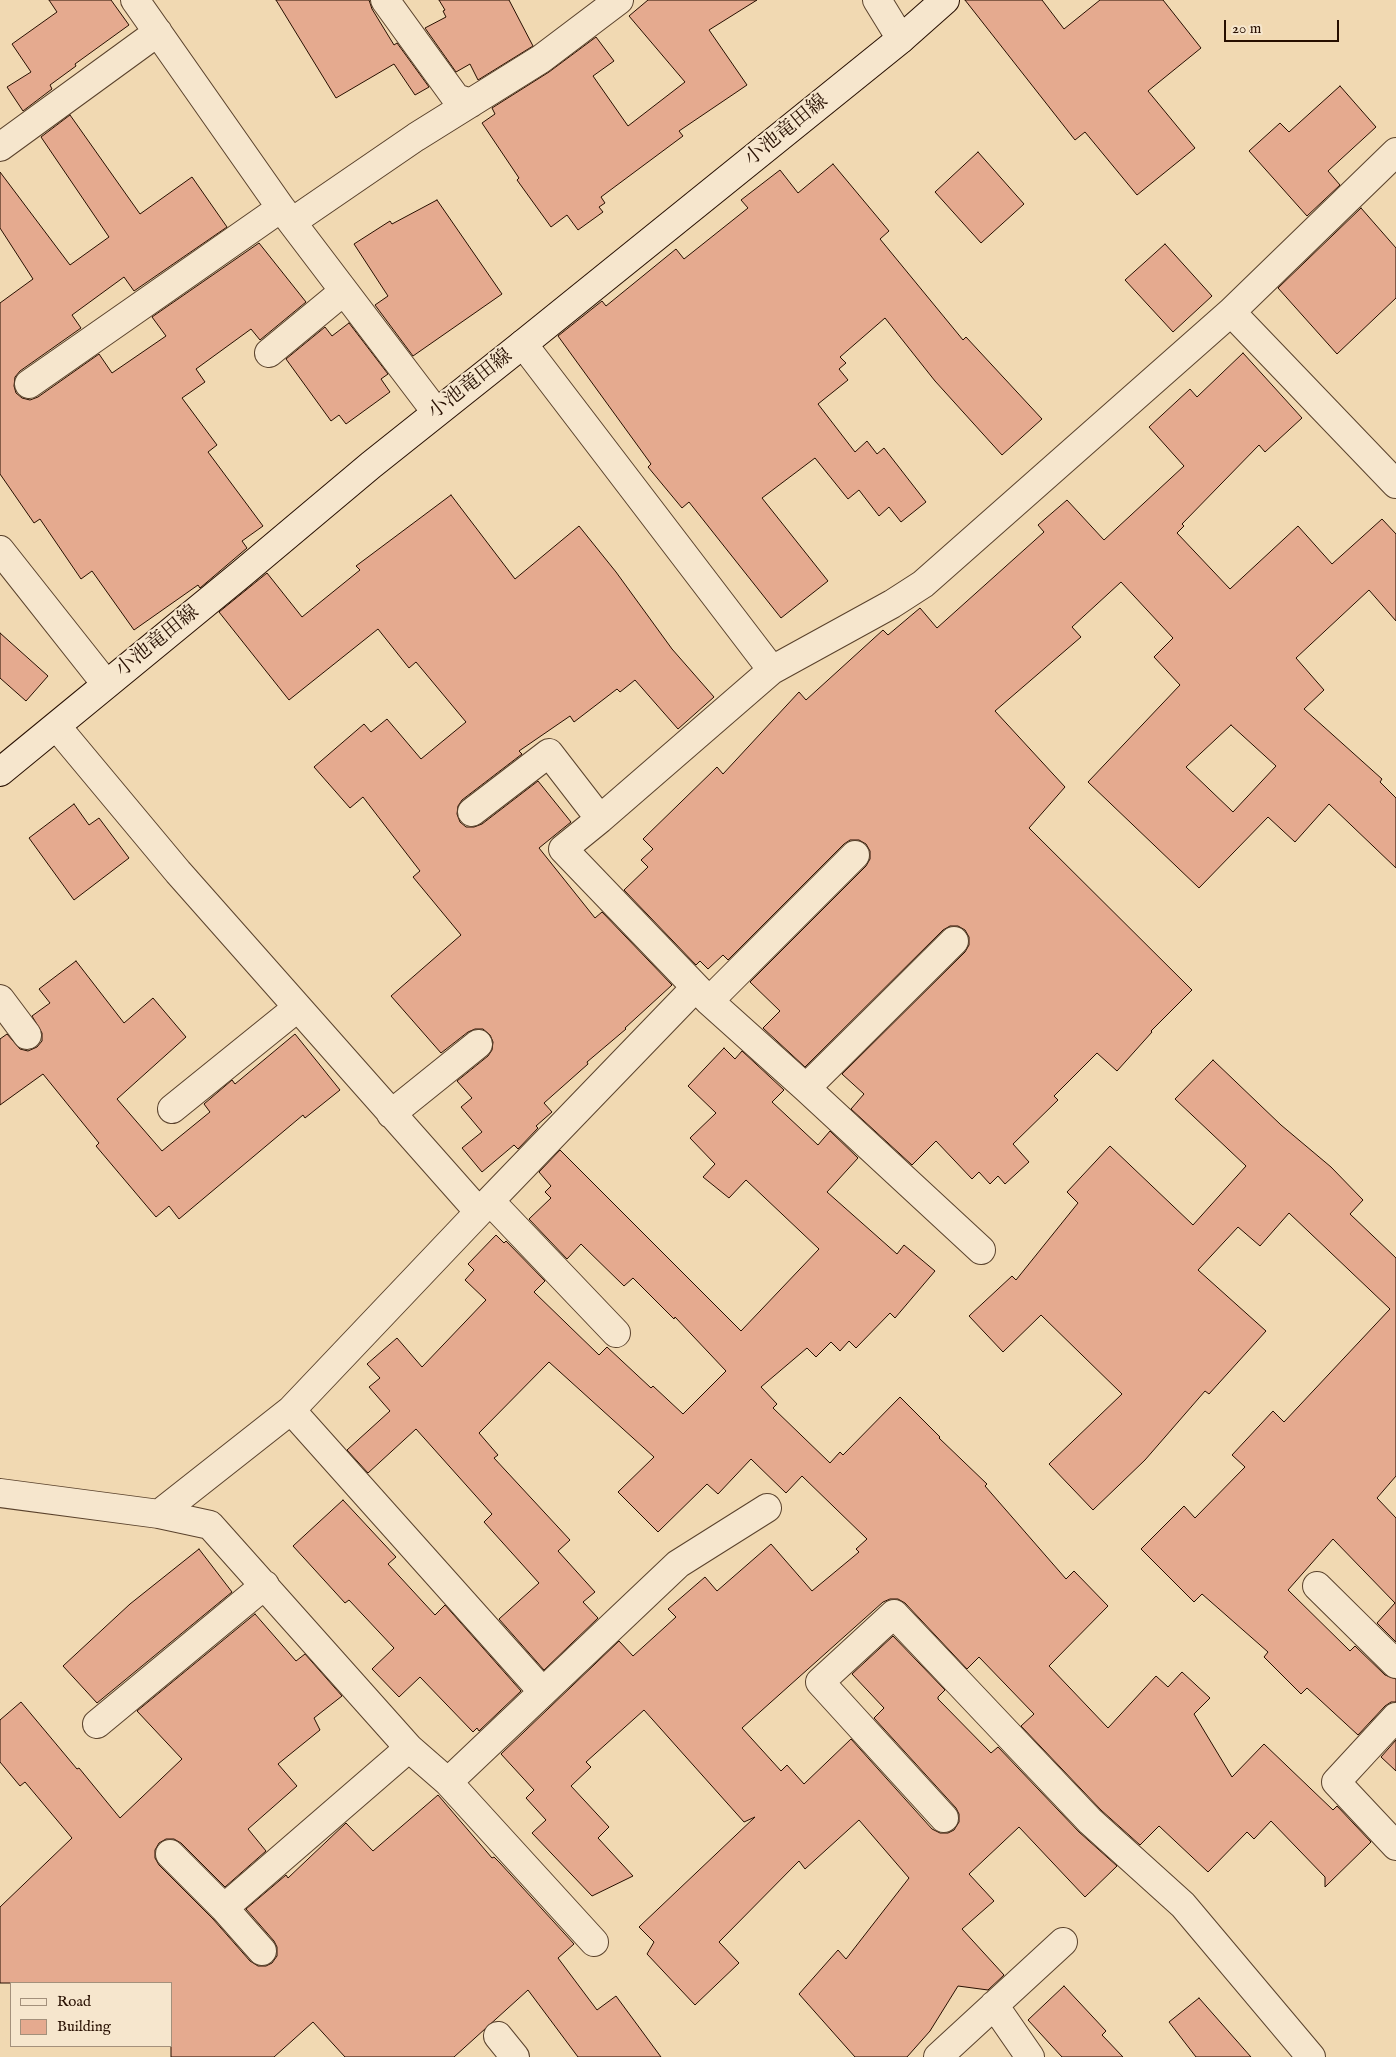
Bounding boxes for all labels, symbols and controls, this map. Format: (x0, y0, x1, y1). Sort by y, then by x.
scale bar (1226, 10, 1341, 42)
text: 20 m (1232, 19, 1261, 38)
street label: 小池竜田線 (741, 90, 833, 172)
street label: 小池竜田線 (424, 345, 518, 425)
street label: 小池竜田線 (112, 601, 204, 683)
legend (10, 1982, 172, 2047)
text: Road (57, 1992, 91, 2011)
text: Building (57, 2017, 111, 2036)

